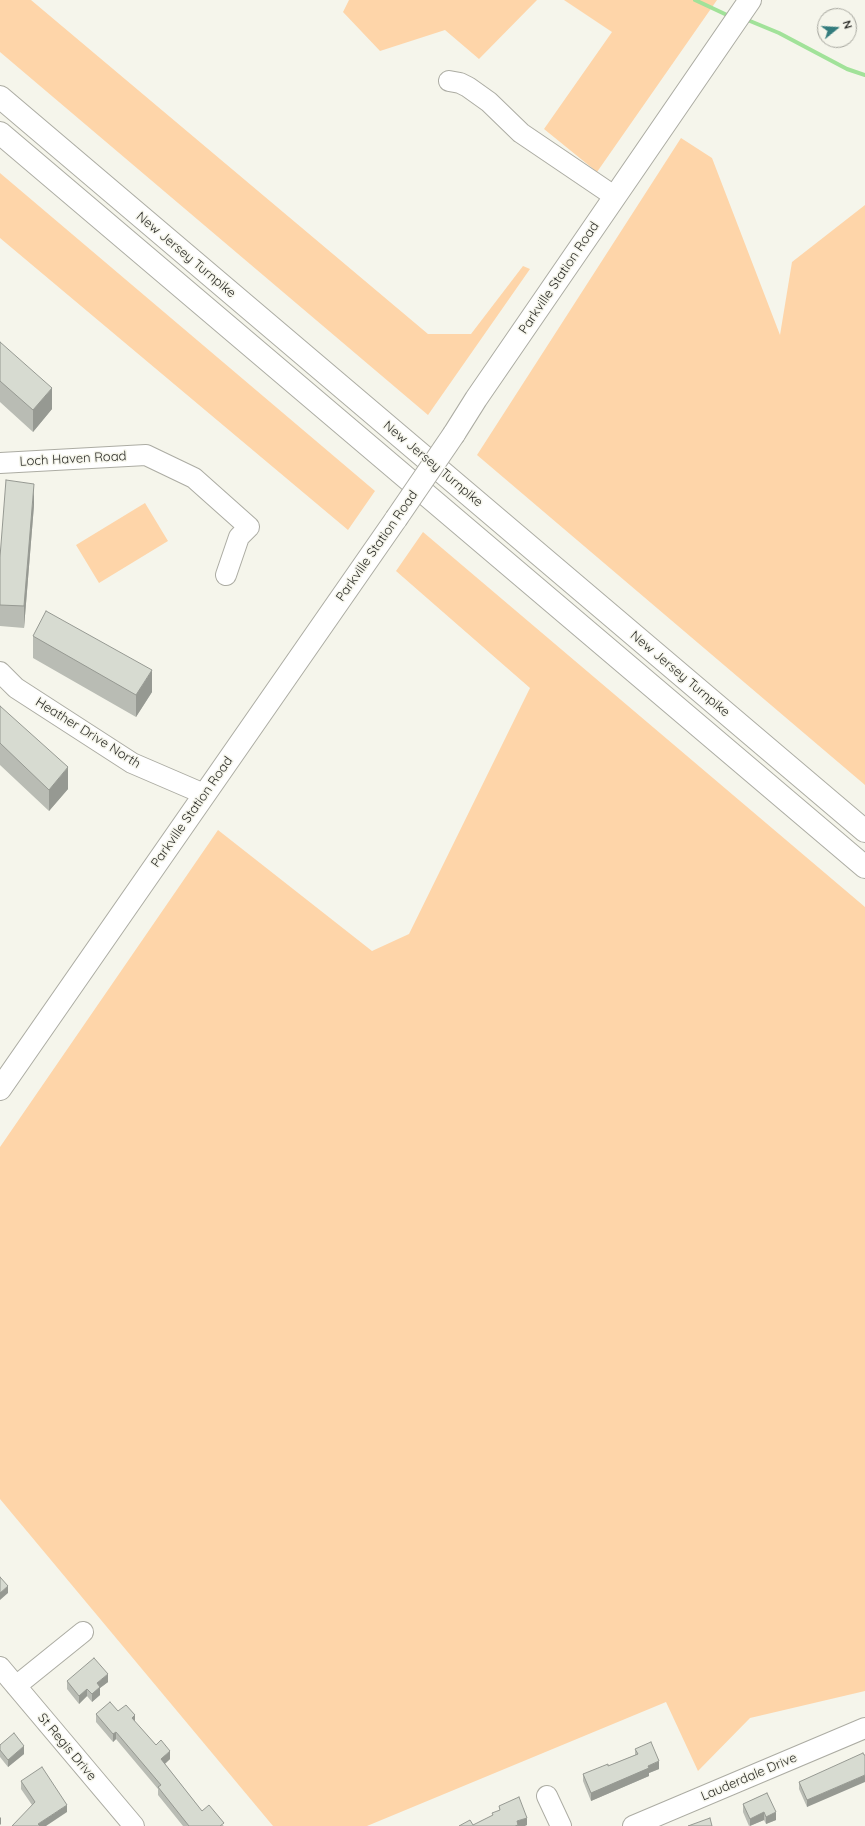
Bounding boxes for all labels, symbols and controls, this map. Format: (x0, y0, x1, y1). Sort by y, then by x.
north arrow (817, 8, 857, 48)
text: N (840, 19, 855, 31)
street label: New Jersey Turnpike (133, 209, 239, 301)
street label: Parkville Station Road (516, 219, 602, 337)
street label: New Jersey Turnpike (380, 418, 486, 510)
street label: Loch Haven Road (19, 448, 127, 470)
street label: Parkville Station Road (333, 488, 421, 604)
street label: New Jersey Turnpike (627, 628, 733, 720)
street label: Heather Drive North (32, 694, 144, 772)
street label: Parkville Station Road (148, 754, 236, 870)
street label: St Regis Drive (34, 1710, 100, 1784)
street label: Lauderdale Drive (699, 1750, 799, 1804)

